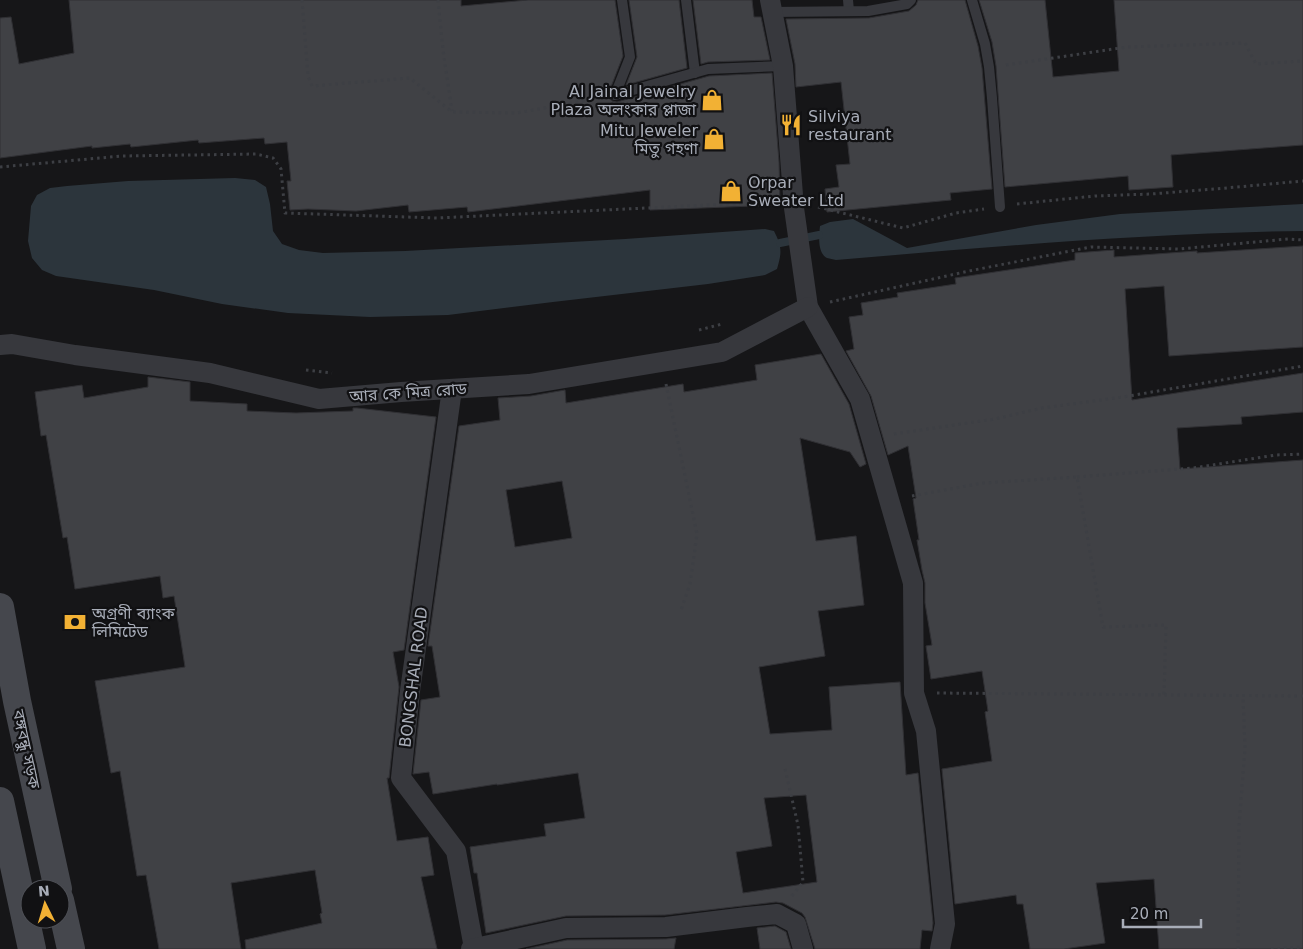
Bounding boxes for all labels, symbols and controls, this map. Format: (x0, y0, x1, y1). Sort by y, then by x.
place label: Al Jainal Jewelry Plaza অলংকার প্লাজা (551, 82, 697, 119)
shop icon: Al Jainal Jewelry Plaza অলংকার প্লাজা (699, 87, 725, 113)
place label: Silviya restaurant (808, 107, 891, 144)
restaurant icon: Silviya restaurant (778, 112, 804, 138)
place label: Mitu Jeweler মিতু গহণা (600, 121, 699, 158)
shop icon: Mitu Jeweler মিতু গহণা (701, 126, 727, 152)
place label: Orpar Sweater Ltd (748, 173, 844, 210)
shop icon: Orpar Sweater Ltd (718, 178, 744, 204)
street label: আর কে মিত্র রোড (348, 379, 468, 406)
place label: অগ্রণী ব্যাংক লিমিটেড (91, 604, 176, 641)
street label: BONGSHAL ROAD (395, 606, 432, 748)
bank icon: অগ্রণী ব্যাংক লিমিটেড (62, 609, 88, 635)
street label: বঙ্গবন্ধু সড়ক (7, 707, 44, 792)
north arrow (20, 879, 70, 929)
text: N (37, 883, 50, 900)
scale bar (1123, 896, 1200, 928)
text: 20 m (1130, 905, 1168, 923)

